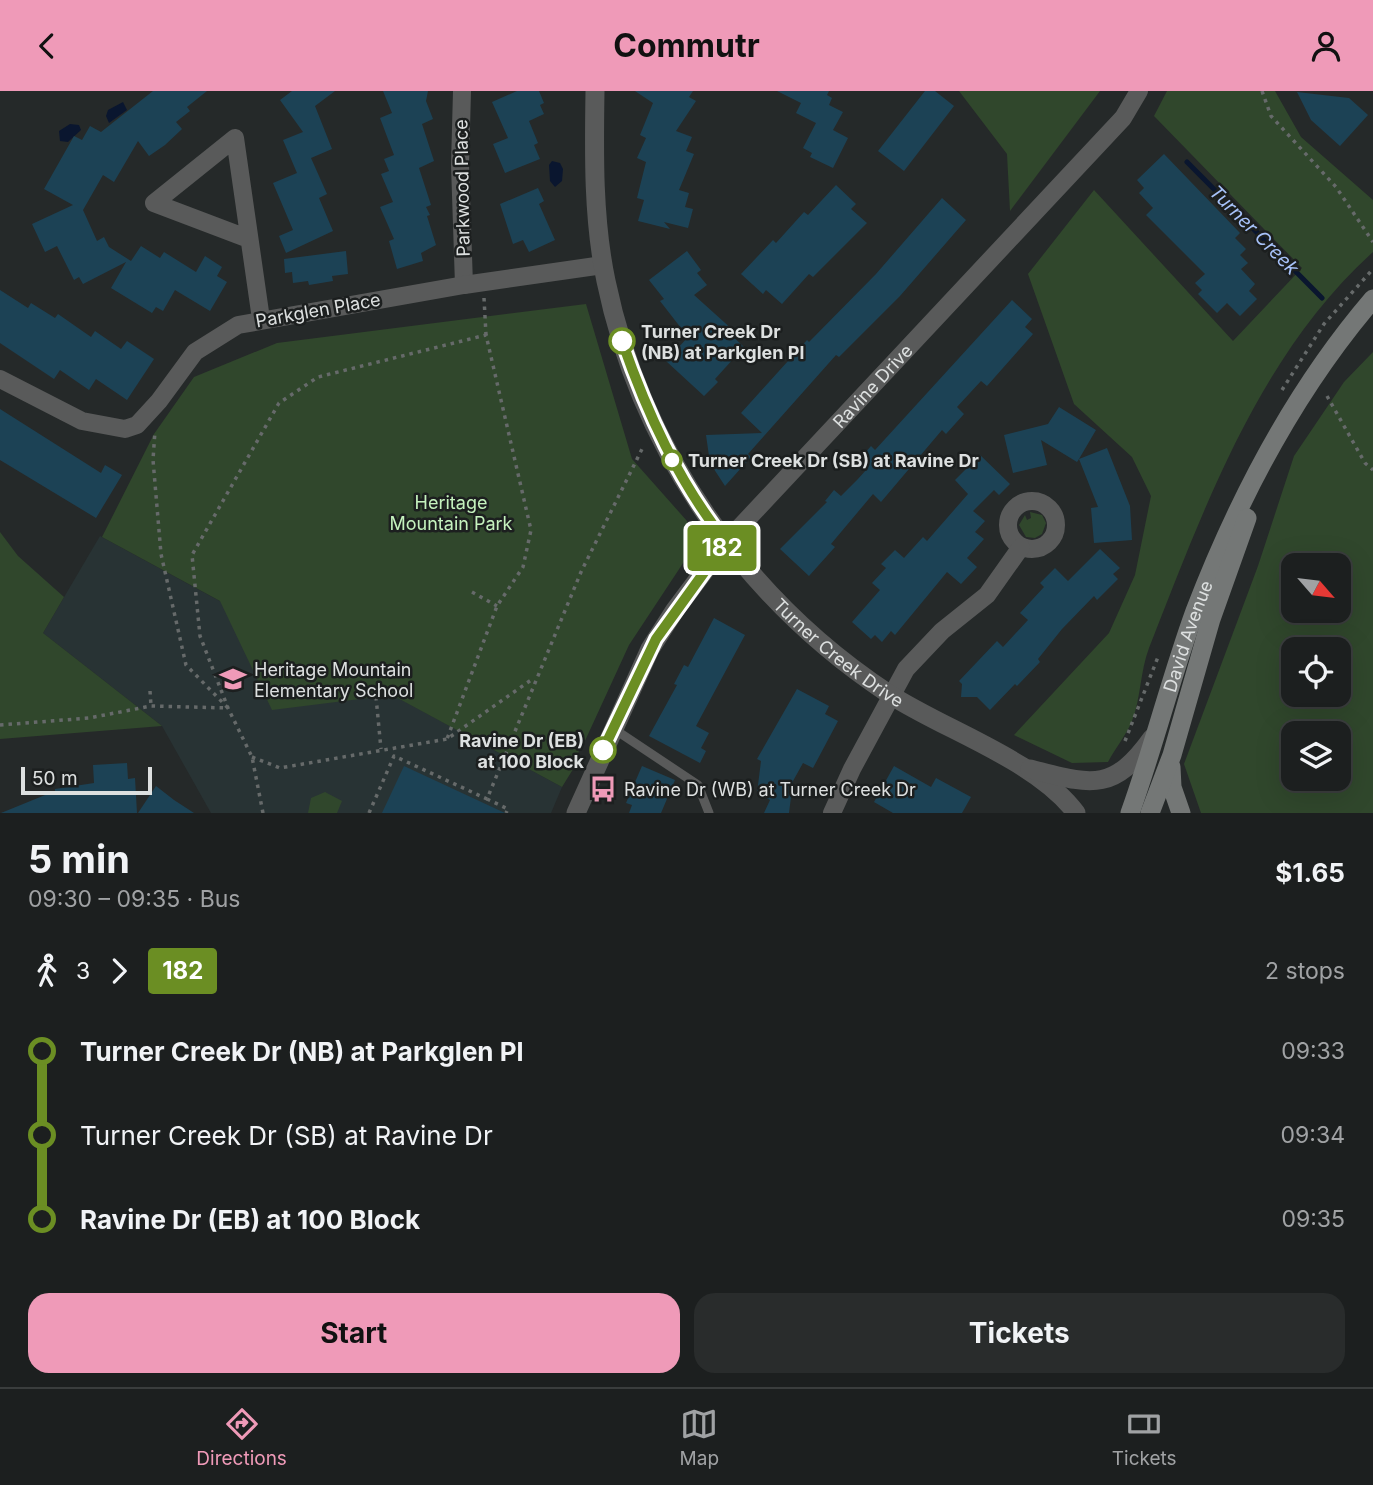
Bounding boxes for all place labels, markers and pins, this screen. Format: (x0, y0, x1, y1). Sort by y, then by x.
place label: Turner Creek Dr (NB) at Parkglen Pl (641, 321, 804, 363)
marker: Turner Creek Dr (NB) at Parkglen Pl (609, 328, 635, 354)
marker: Turner Creek Dr (SB) at Ravine Dr (662, 450, 682, 470)
place label: Turner Creek Dr (SB) at Ravine Dr (688, 450, 979, 471)
place label: Heritage Mountain Elementary School (254, 659, 413, 701)
school or university icon: Heritage Mountain Elementary School (218, 664, 248, 694)
place label: Ravine Dr (EB) at 100 Block (459, 730, 585, 772)
marker: Ravine Dr (EB) at 100 Block (590, 737, 616, 763)
bus stop icon: Ravine Dr (WB) at Turner Creek Dr (588, 774, 618, 804)
place label: Ravine Dr (WB) at Turner Creek Dr (624, 779, 916, 800)

